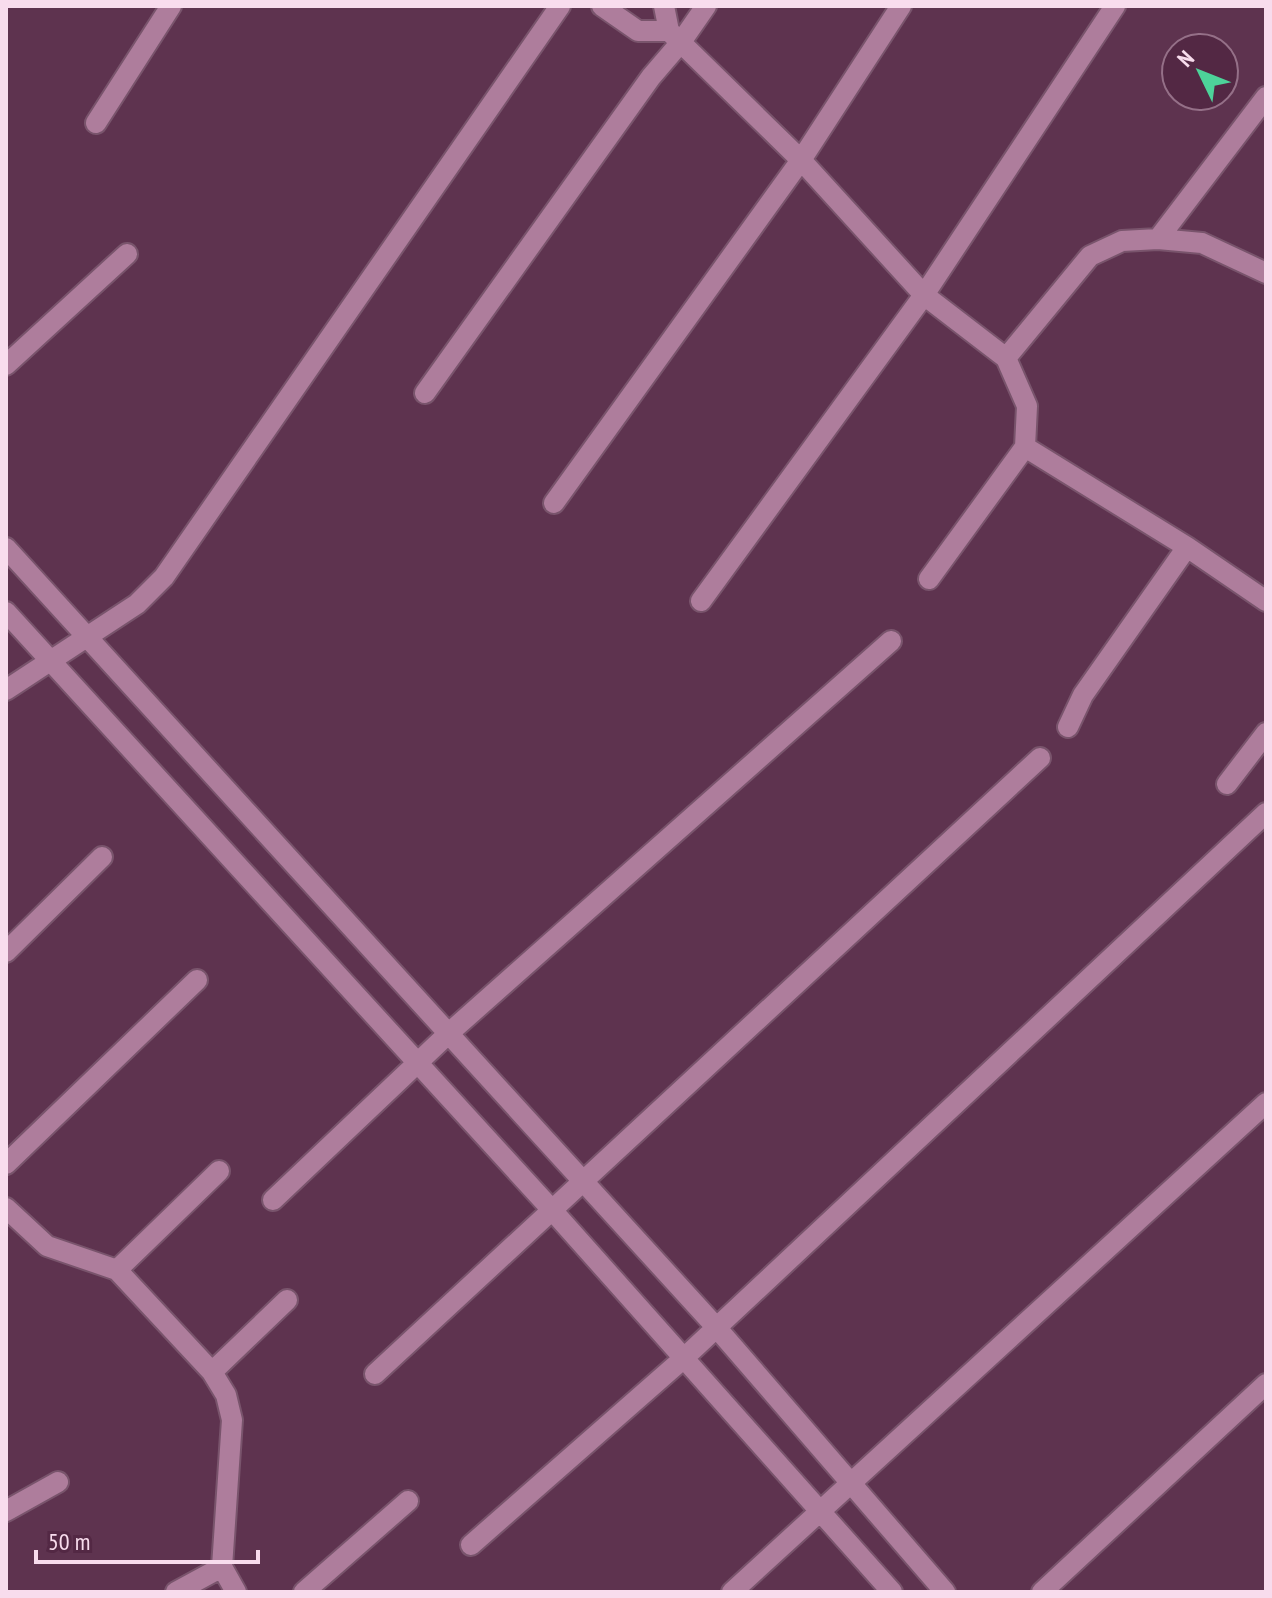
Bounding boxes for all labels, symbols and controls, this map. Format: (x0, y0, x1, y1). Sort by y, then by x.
north arrow (1160, 32, 1240, 112)
text: N (1171, 44, 1200, 72)
scale bar (36, 1514, 258, 1564)
text: 50 m (48, 1526, 90, 1557)

